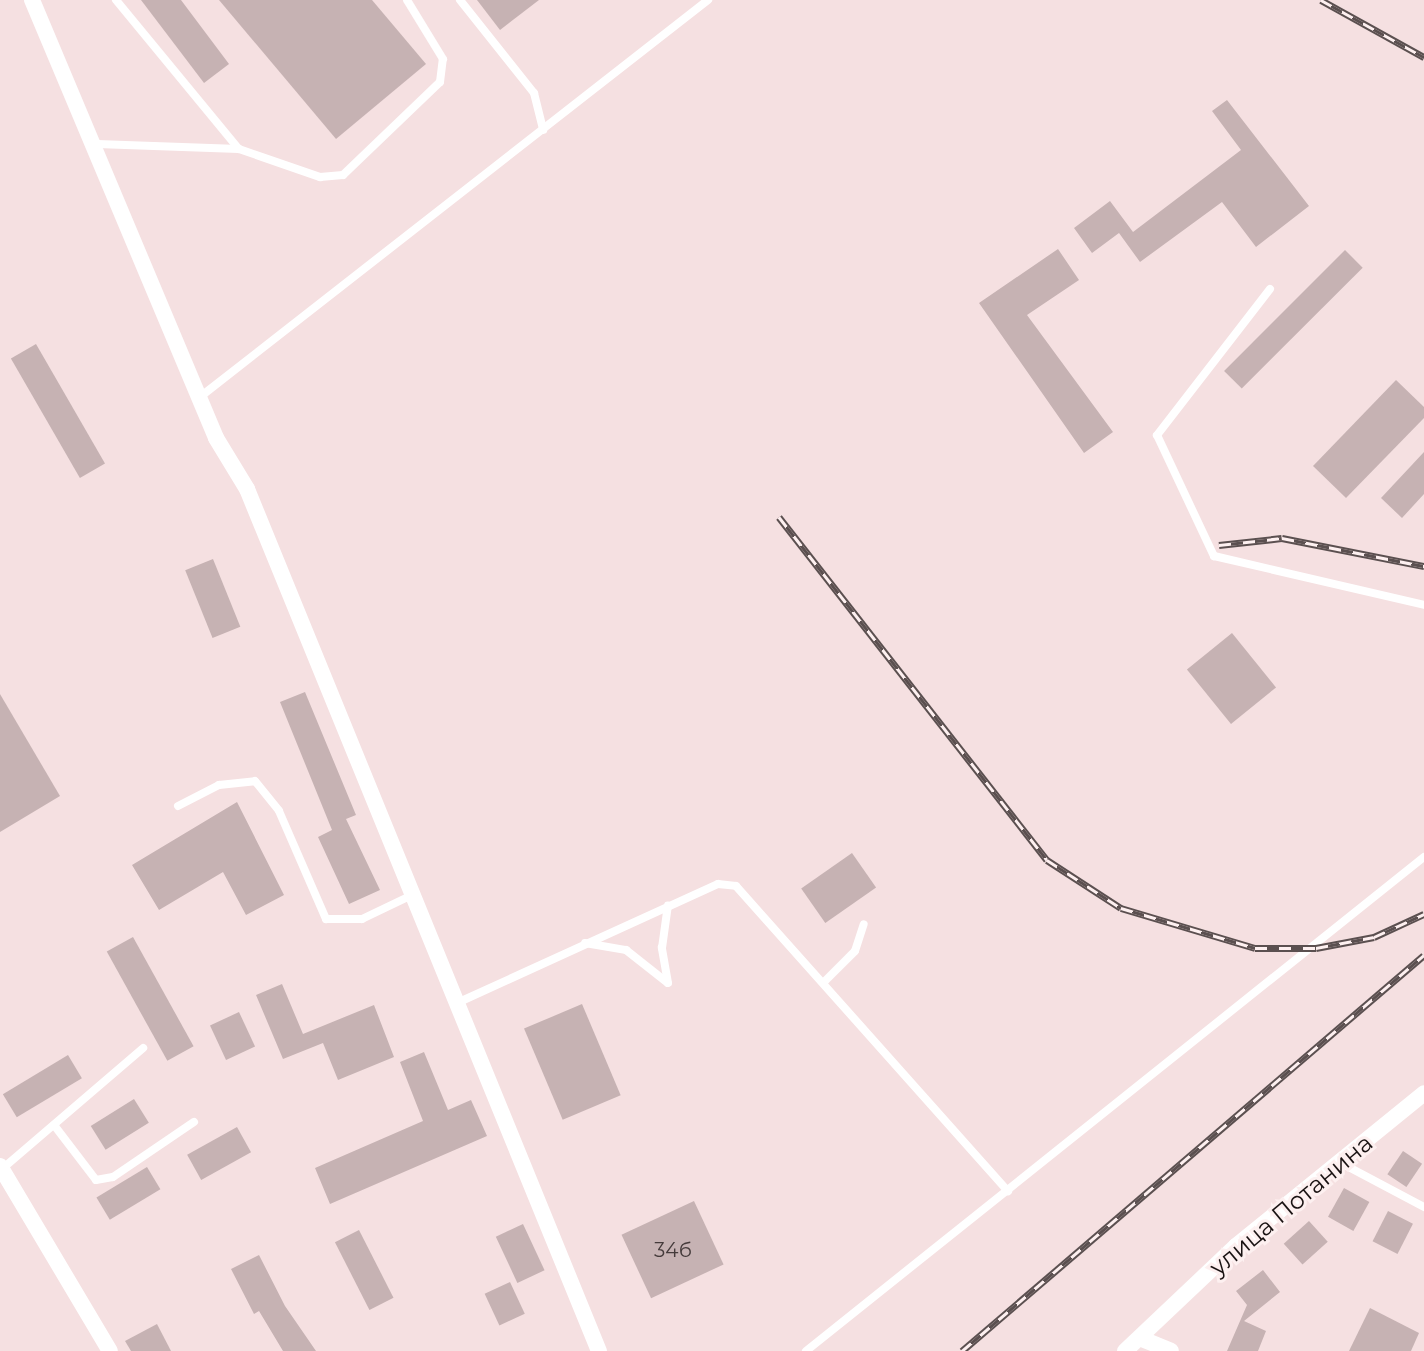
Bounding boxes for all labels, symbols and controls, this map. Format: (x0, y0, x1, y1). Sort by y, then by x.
street label: улица Потанина (1204, 1128, 1378, 1282)
house number: 34б (654, 1238, 692, 1262)

